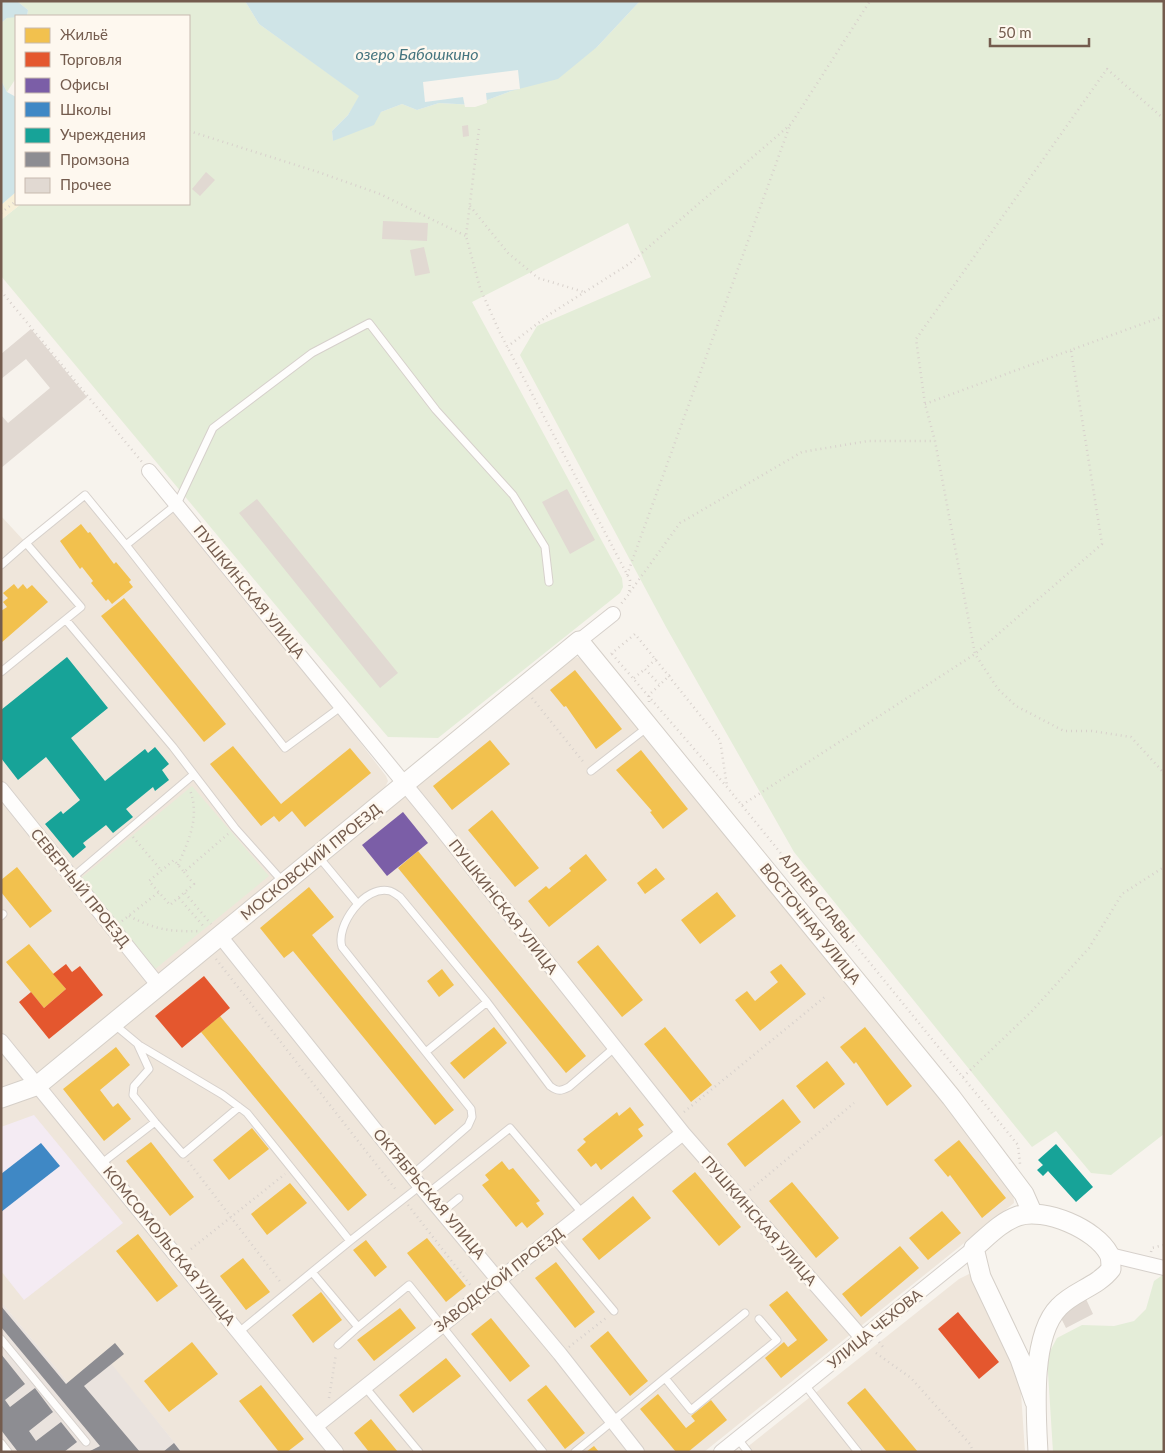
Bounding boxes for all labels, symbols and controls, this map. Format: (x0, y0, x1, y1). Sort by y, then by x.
legend (15, 15, 190, 205)
scale bar (990, 15, 1089, 47)
text: 50 m (998, 23, 1032, 41)
text: Жильё (60, 25, 108, 43)
water label: озеро Бабошкино (355, 44, 479, 63)
text: Торговля (60, 50, 122, 68)
text: Офисы (60, 75, 109, 93)
text: Школы (60, 100, 111, 118)
text: Учреждения (60, 125, 146, 143)
text: Промзона (60, 150, 130, 168)
text: Прочее (60, 175, 111, 193)
street label: ПУШКИНСКАЯ УЛИЦА (190, 521, 310, 662)
street label: МОСКОВСКИЙ ПРОЕЗД (237, 799, 384, 923)
street label: СЕВЕРНЫЙ ПРОЕЗД (27, 824, 134, 950)
street label: ПУШКИНСКАЯ УЛИЦА (446, 835, 563, 978)
street label: АЛЛЕЯ СЛАВЫ (777, 849, 859, 945)
street label: ВОСТОЧНАЯ УЛИЦА (757, 859, 866, 988)
street label: ОКТЯБРЬСКАЯ УЛИЦА (370, 1125, 490, 1263)
street label: ПУШКИНСКАЯ УЛИЦА (698, 1152, 822, 1290)
street label: КОМСОМОЛЬСКАЯ УЛИЦА (100, 1162, 240, 1329)
street label: ЗАВОДСКОЙ ПРОЕЗД (430, 1223, 567, 1335)
street label: УЛИЦА ЧЕХОВА (824, 1284, 926, 1372)

